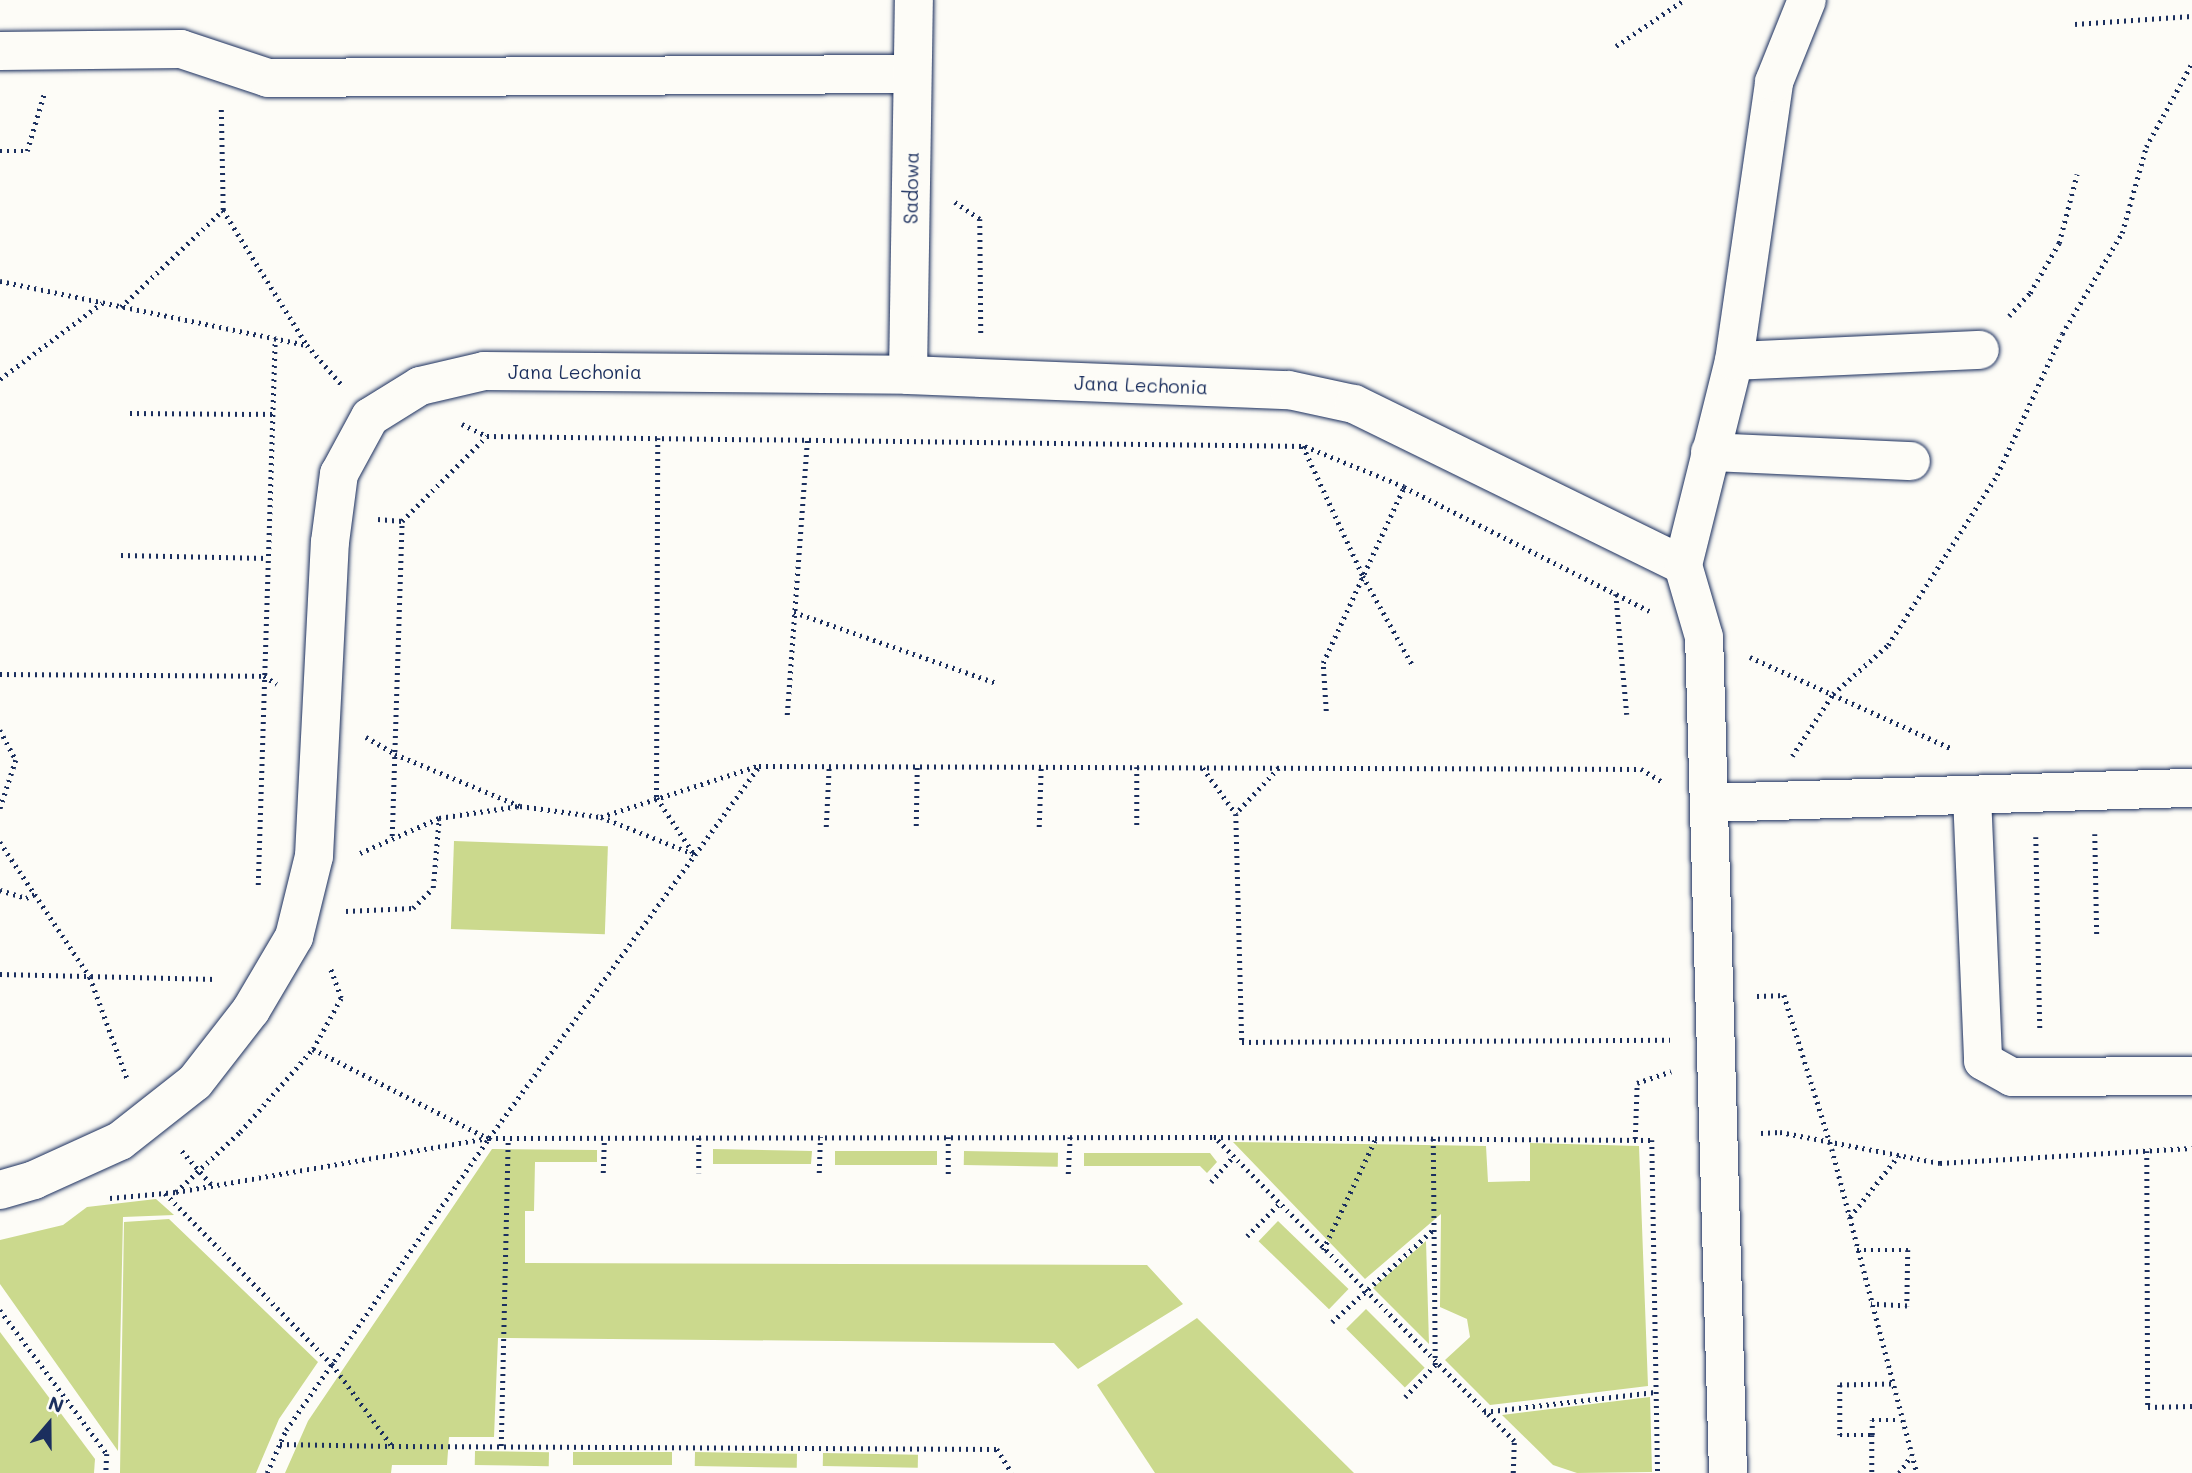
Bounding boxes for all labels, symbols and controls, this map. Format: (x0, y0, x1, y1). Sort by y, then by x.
street label: Sadowa (899, 152, 923, 224)
street label: Jana Lechonia (508, 361, 642, 383)
street label: Jana Lechonia (1074, 371, 1208, 399)
north arrow (14, 1389, 84, 1459)
text: N (45, 1390, 67, 1418)

